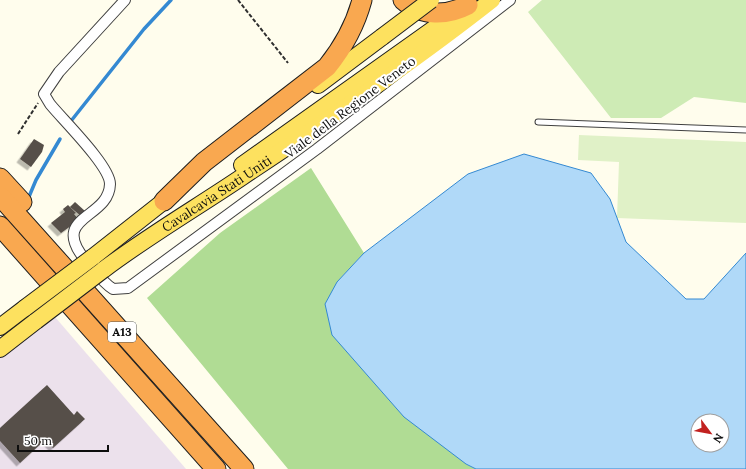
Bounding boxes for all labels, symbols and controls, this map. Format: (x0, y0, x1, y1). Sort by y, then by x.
street label: Viale della Regione Veneto (281, 52, 419, 163)
street label: Cavalcavia Stati Uniti (159, 152, 275, 236)
road number: A13 (108, 322, 136, 342)
north arrow (690, 413, 730, 453)
scale bar (18, 427, 108, 453)
text: N (710, 431, 727, 446)
text: 50 m (24, 433, 52, 448)

